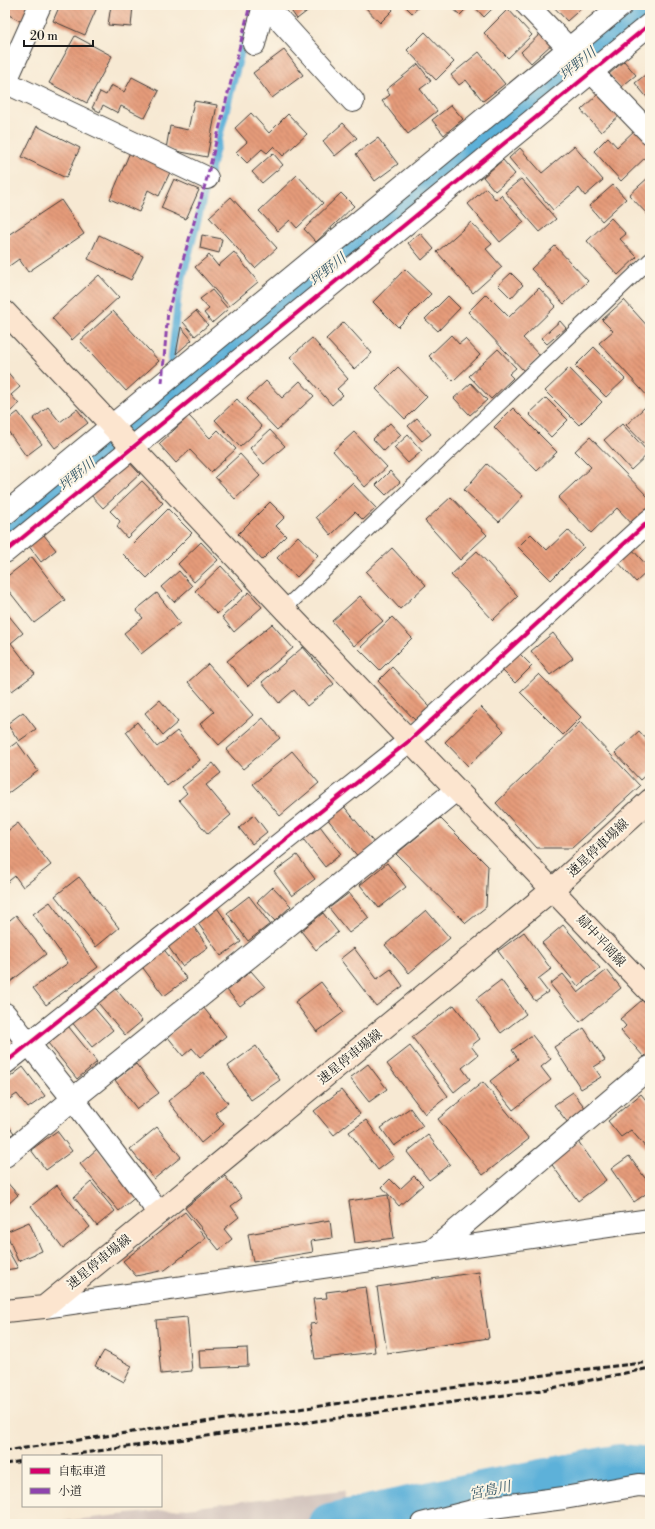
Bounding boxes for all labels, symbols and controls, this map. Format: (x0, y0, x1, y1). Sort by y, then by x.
scale bar (24, 22, 93, 48)
text: 20 m (30, 29, 58, 44)
water label: 坪野川 (556, 43, 602, 84)
water label: 坪野川 (306, 249, 352, 290)
water label: 坪野川 (55, 454, 101, 495)
street label: 速星停車場線 (564, 816, 632, 880)
street label: 婦中平岡線 (573, 912, 629, 970)
street label: 速星停車場線 (315, 1026, 385, 1088)
street label: 速星停車場線 (64, 1231, 134, 1293)
legend (22, 1455, 162, 1507)
text: 自転車道 (58, 1464, 106, 1479)
water label: 宮島川 (468, 1477, 514, 1504)
text: 小道 (58, 1484, 82, 1499)

